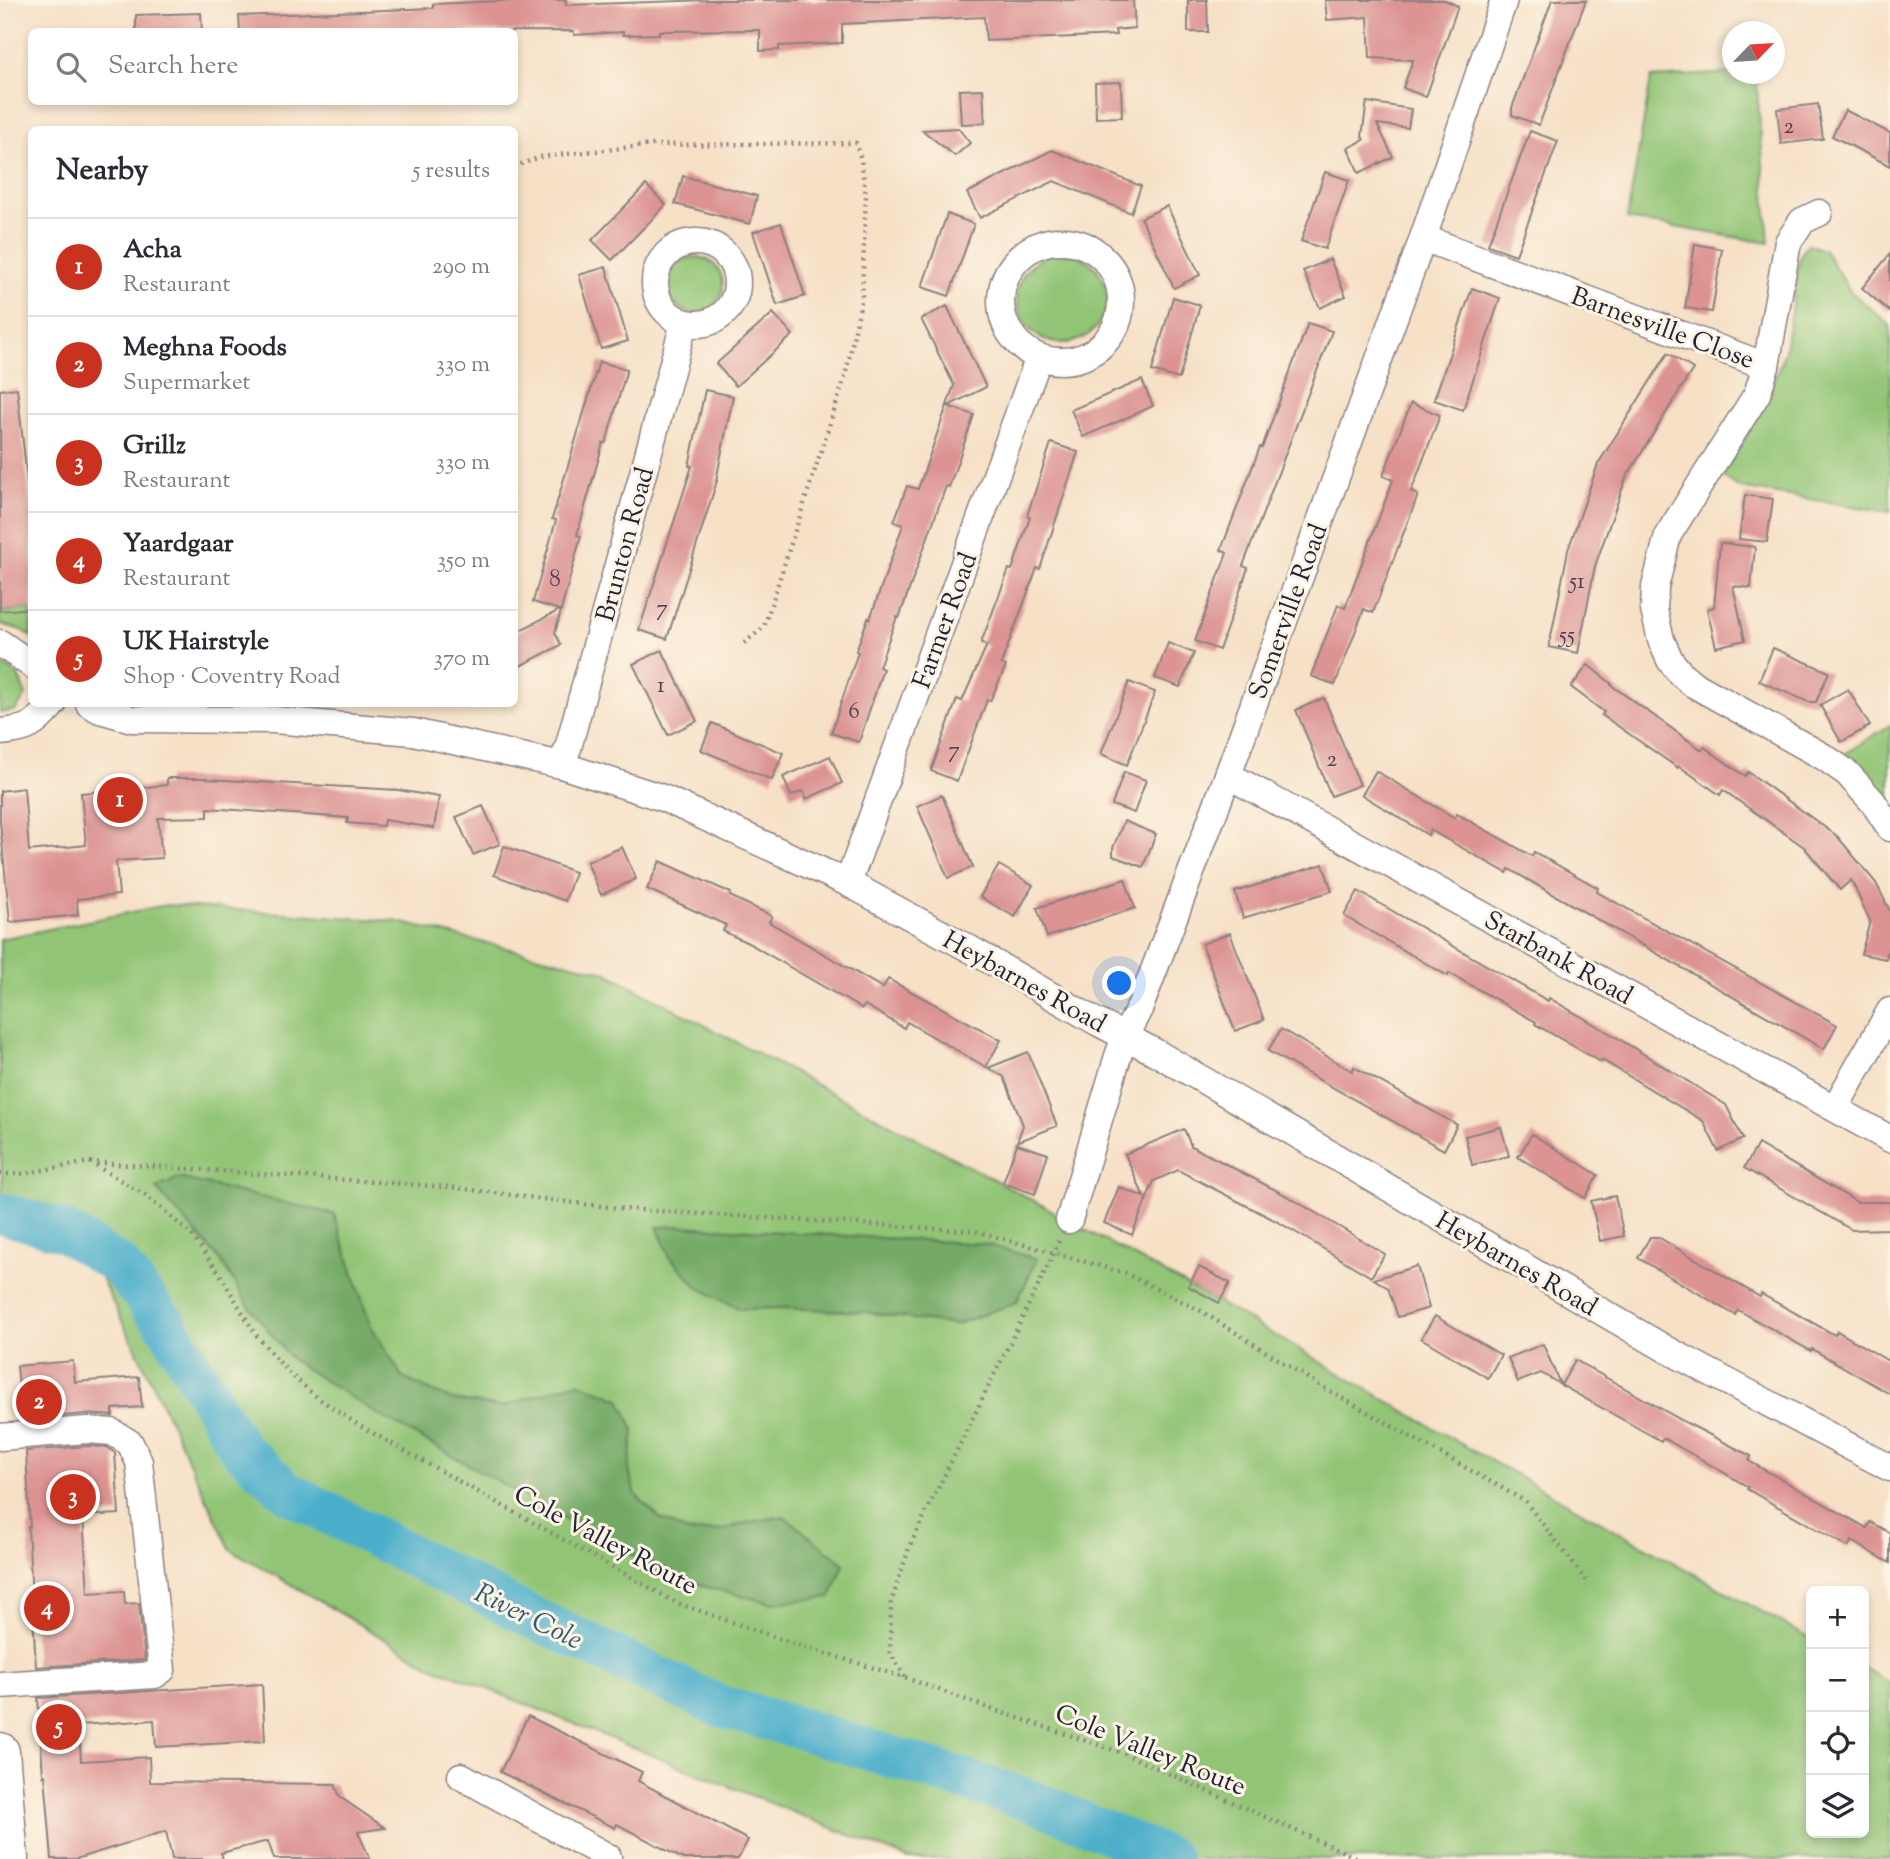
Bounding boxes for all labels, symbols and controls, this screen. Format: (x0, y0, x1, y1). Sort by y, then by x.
north arrow (1722, 21, 1785, 84)
search box (28, 28, 518, 105)
icon: search (52, 48, 90, 86)
text: Search here (108, 48, 238, 85)
house number: 2 (1784, 111, 1795, 144)
text: Nearby (56, 150, 148, 193)
text: 5 results (413, 155, 490, 188)
text: Acha (123, 232, 182, 269)
text: 1 (75, 251, 83, 284)
text: 290 m (432, 251, 490, 284)
text: Restaurant (123, 269, 230, 302)
street label: Barnesville Close (1565, 279, 1759, 380)
text: Meghna Foods (123, 330, 287, 367)
text: 2 (74, 349, 84, 382)
text: 330 m (436, 349, 490, 382)
text: Supermarket (123, 367, 250, 400)
text: Grillz (123, 428, 186, 465)
text: 3 (74, 447, 84, 480)
text: 330 m (436, 447, 490, 480)
street label: Brunton Road (588, 463, 665, 626)
text: Restaurant (123, 465, 230, 498)
street label: Somerville Road (1240, 519, 1338, 705)
text: Yaardgaar (123, 526, 234, 563)
text: 4 (73, 545, 85, 578)
text: 350 m (437, 545, 490, 578)
street label: Farmer Road (905, 547, 988, 694)
text: Restaurant (123, 563, 230, 596)
house number: 8 (549, 564, 561, 597)
house number: 51 (1567, 566, 1585, 599)
house number: 7 (656, 593, 668, 626)
house number: 55 (1557, 620, 1575, 653)
text: UK Hairstyle (123, 624, 269, 661)
text: 5 (75, 643, 83, 676)
text: 370 m (434, 643, 490, 676)
text: Shop · Coventry Road (123, 661, 341, 694)
house number: 1 (657, 670, 665, 703)
house number: 6 (848, 696, 860, 729)
house number: 7 (948, 735, 960, 768)
house number: 2 (1327, 744, 1338, 777)
pin: 1 (97, 774, 143, 826)
street label: Starbank Road (1477, 903, 1639, 1016)
street label: Heybarnes Road (935, 923, 1113, 1044)
your location (1102, 966, 1136, 1000)
street label: Heybarnes Road (1428, 1204, 1604, 1327)
pin: 2 (16, 1376, 62, 1428)
pin: 3 (50, 1471, 96, 1523)
street label: Cole Valley Route (507, 1477, 703, 1605)
water label: River Cole (467, 1574, 588, 1661)
pin: 4 (24, 1582, 70, 1634)
map controls (1806, 1586, 1869, 1838)
button: + (1806, 1586, 1869, 1649)
button: − (1806, 1649, 1869, 1712)
street label: Cole Valley Route (1049, 1696, 1251, 1806)
pin: 5 (36, 1701, 82, 1753)
button: locate (1806, 1712, 1869, 1775)
button: layers (1806, 1775, 1869, 1838)

